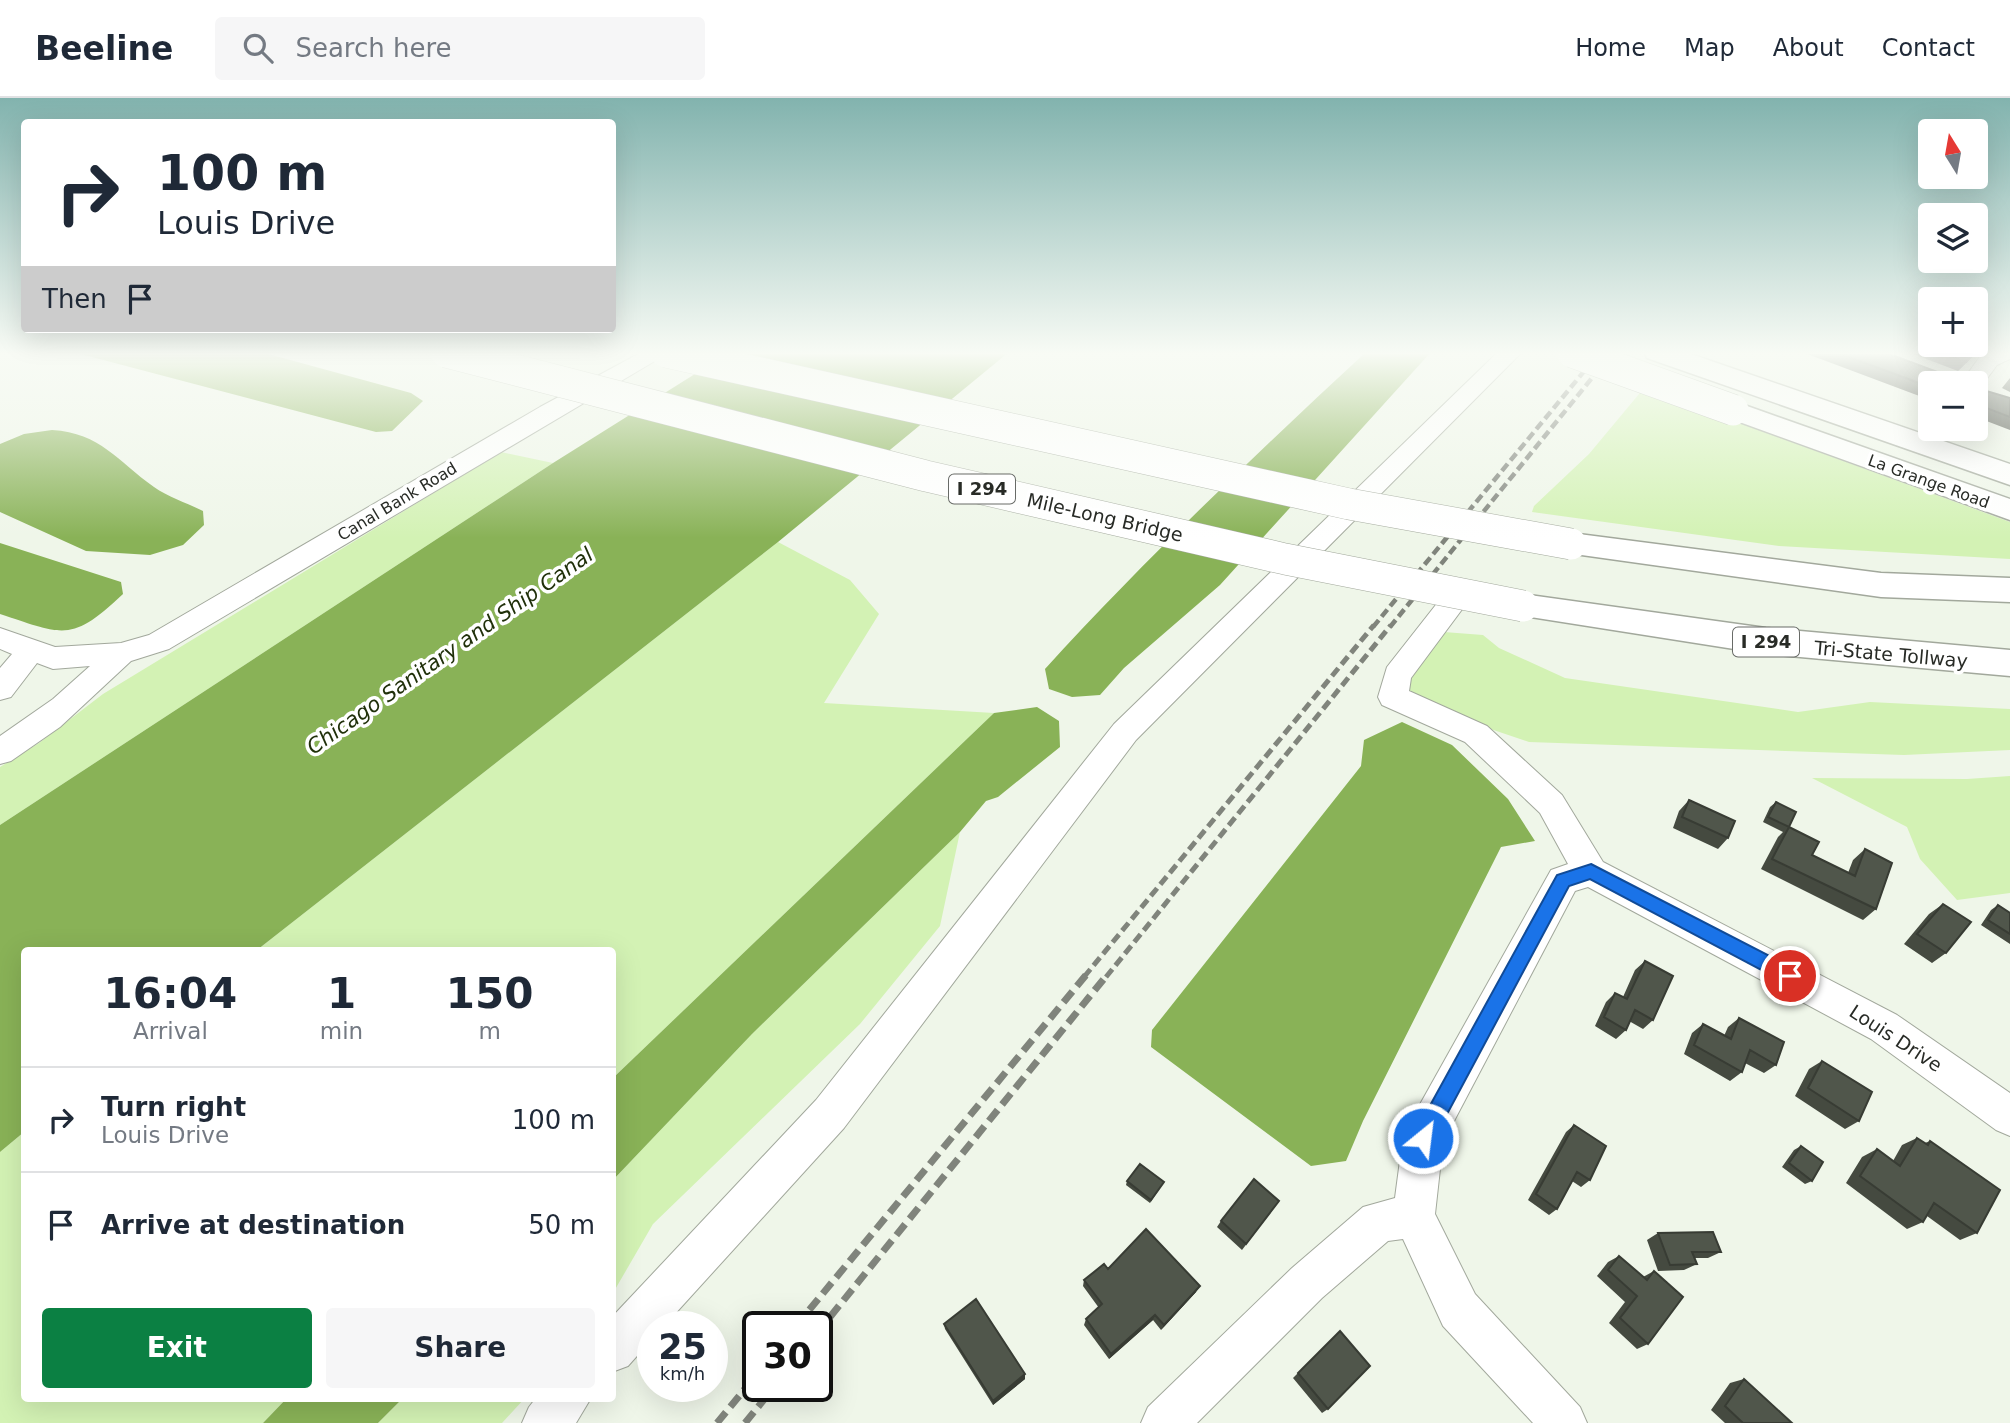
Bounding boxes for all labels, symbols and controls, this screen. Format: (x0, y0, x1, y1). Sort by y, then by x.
search box (215, 17, 705, 80)
text: Beeline (35, 29, 173, 68)
icon: search (239, 29, 277, 67)
text: Search here (295, 33, 452, 63)
text: Home (1575, 34, 1646, 62)
text: Map (1684, 34, 1735, 62)
text: About (1773, 34, 1844, 62)
text: Contact (1882, 34, 1975, 62)
north arrow (1918, 119, 1988, 189)
map controls (1918, 119, 1988, 441)
text: 100 m (157, 145, 327, 202)
icon: right (42, 147, 133, 238)
button: layers (1918, 203, 1988, 273)
text: Louis Drive (157, 204, 335, 242)
icon: arrive (121, 280, 159, 318)
text: Then (42, 284, 107, 314)
button: + (1918, 287, 1988, 357)
button: − (1918, 371, 1988, 441)
street label: La Grange Road (1865, 451, 1992, 512)
street label: Canal Bank Road (334, 458, 460, 545)
road number: I 294 (949, 474, 1015, 503)
street label: Mile-Long Bridge (1025, 488, 1185, 546)
water label: Chicago Sanitary and Ship Canal (302, 543, 598, 759)
road number: I 294 (1733, 628, 1799, 656)
street label: Tri-State Tollway (1812, 636, 1969, 672)
pin (1760, 946, 1820, 1006)
icon: arrive (1771, 957, 1809, 995)
text: 16:04 (104, 969, 237, 1018)
text: 1 (327, 969, 356, 1018)
text: 150 (446, 969, 533, 1018)
street label: Louis Drive (1846, 1000, 1946, 1076)
text: Arrival (133, 1018, 208, 1044)
text: min (320, 1018, 363, 1044)
text: m (478, 1018, 501, 1044)
text: Turn right (101, 1092, 246, 1122)
icon: right (42, 1101, 80, 1139)
position arrow (1386, 1101, 1460, 1175)
text: 100 m (512, 1105, 595, 1135)
text: Louis Drive (101, 1122, 229, 1148)
icon: arrive (42, 1206, 80, 1244)
text: Arrive at destination (101, 1210, 405, 1240)
text: 50 m (528, 1210, 595, 1240)
button: Exit (42, 1308, 312, 1388)
button: Share (326, 1308, 595, 1388)
speed limit sign: 30 (742, 1311, 833, 1402)
text: 25 (658, 1327, 707, 1367)
text: km/h (660, 1363, 705, 1384)

